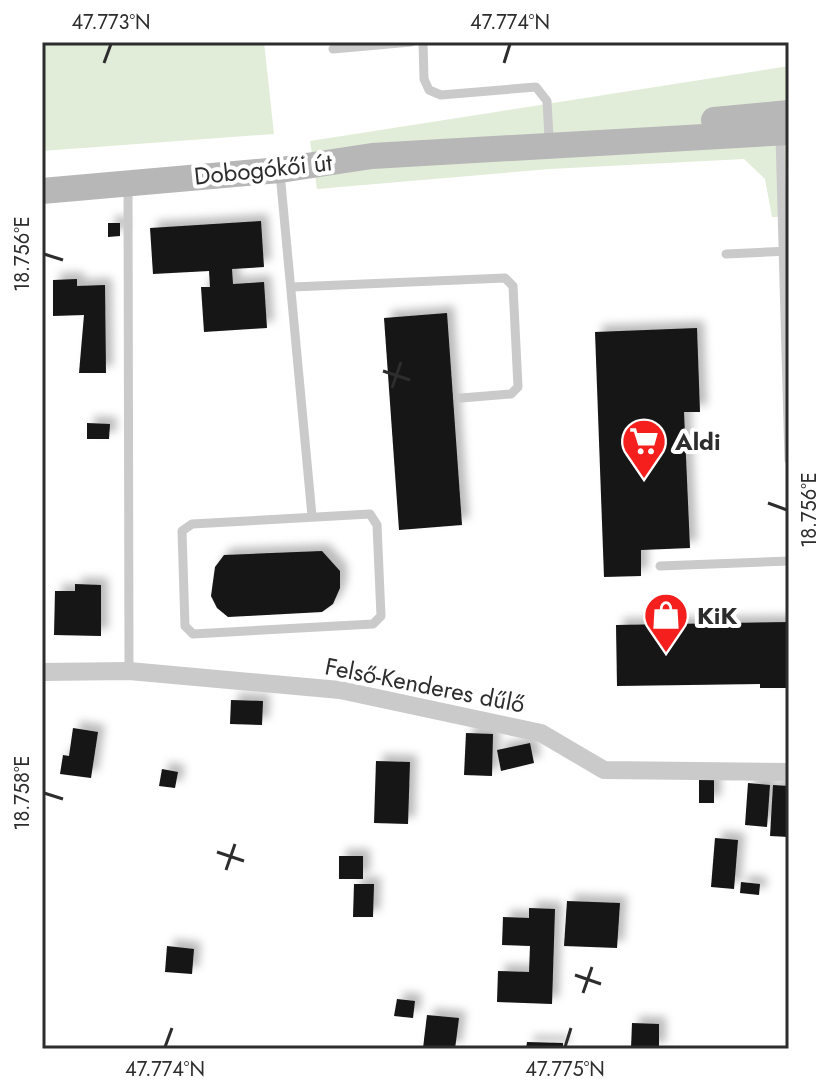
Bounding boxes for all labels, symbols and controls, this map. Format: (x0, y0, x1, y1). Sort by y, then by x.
text: 47.773°N (71, 8, 151, 37)
text: 47.774°N (470, 8, 550, 37)
street label: Dobogókői út (192, 144, 334, 194)
text: 18.756°E (8, 216, 37, 292)
supermarket icon: Aldi (620, 417, 668, 480)
place label: Aldi (674, 424, 721, 459)
text: 18.756°E (795, 472, 824, 548)
shop icon: KiK (642, 591, 690, 654)
place label: KiK (697, 598, 737, 633)
street label: Felső-Kenderes dűlő (322, 648, 528, 722)
text: 18.758°E (8, 756, 37, 830)
text: 47.774°N (125, 1055, 205, 1084)
text: 47.775°N (525, 1055, 605, 1084)

